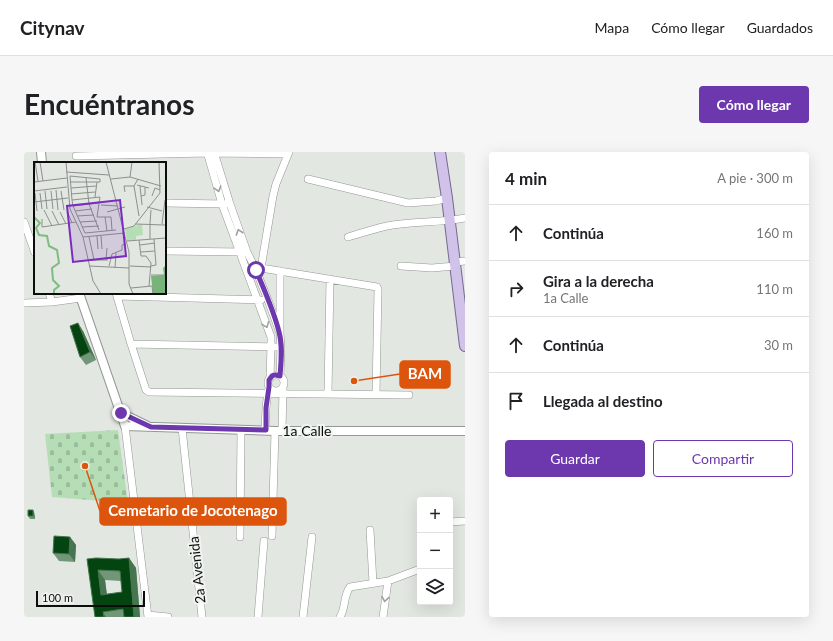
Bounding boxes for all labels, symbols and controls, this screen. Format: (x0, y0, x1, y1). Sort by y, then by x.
text: Citynav (20, 16, 85, 39)
text: Mapa (595, 19, 629, 36)
text: Cómo llegar (651, 19, 725, 36)
text: Guardados (747, 19, 813, 36)
button: Cómo llegar (699, 86, 809, 123)
text: Encuéntranos (24, 87, 195, 121)
inset map (34, 162, 166, 294)
text: 4 min (505, 168, 547, 189)
text: A pie · 300 m (717, 170, 793, 186)
one-way arrow (213, 186, 222, 193)
icon: ahead (505, 222, 527, 244)
text: Continúa (543, 224, 604, 242)
text: 160 m (756, 225, 793, 241)
one-way arrow (236, 228, 244, 235)
route start (247, 261, 265, 279)
text: Gira a la derecha (543, 272, 654, 290)
icon: right (505, 278, 527, 300)
text: 110 m (756, 281, 793, 297)
text: 1a Calle (543, 290, 588, 306)
one-way arrow (261, 321, 270, 328)
icon: ahead (505, 334, 527, 356)
text: Continúa (543, 336, 604, 354)
text: 30 m (764, 337, 793, 353)
callout: BAM (400, 361, 450, 388)
text: BAM (408, 364, 442, 382)
icon: arrive (505, 390, 527, 412)
text: Llegada al destino (543, 392, 663, 410)
route end (112, 404, 130, 422)
street label: 1a Calle (283, 422, 331, 439)
button: Guardar (505, 440, 645, 477)
button: Compartir (653, 440, 793, 477)
map controls (417, 497, 453, 605)
button: + (417, 497, 453, 533)
callout: Cemetario de Jocotenago (100, 498, 286, 525)
text: Cemetario de Jocotenago (108, 501, 278, 519)
button: − (417, 533, 453, 569)
street label: 2a Avenida (185, 536, 208, 605)
button: layers (417, 569, 453, 605)
scale bar (36, 589, 145, 608)
text: 100 m (42, 591, 73, 604)
one-way arrow (381, 596, 390, 602)

